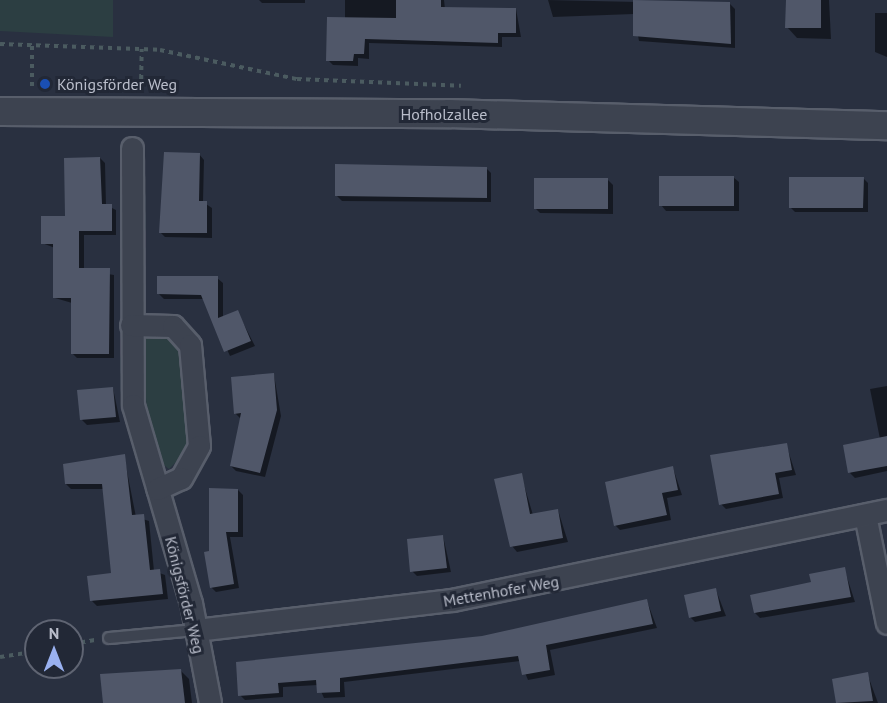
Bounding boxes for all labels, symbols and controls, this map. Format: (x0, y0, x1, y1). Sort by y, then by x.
place label: Königsförder Weg (57, 74, 177, 94)
marker: Königsförder Weg (38, 77, 52, 91)
street label: Hofholzallee (401, 104, 487, 124)
street label: Königsförder Weg (161, 534, 209, 656)
street label: Mettenhofer Weg (442, 571, 560, 611)
north arrow (24, 619, 84, 679)
text: N (49, 623, 59, 643)

